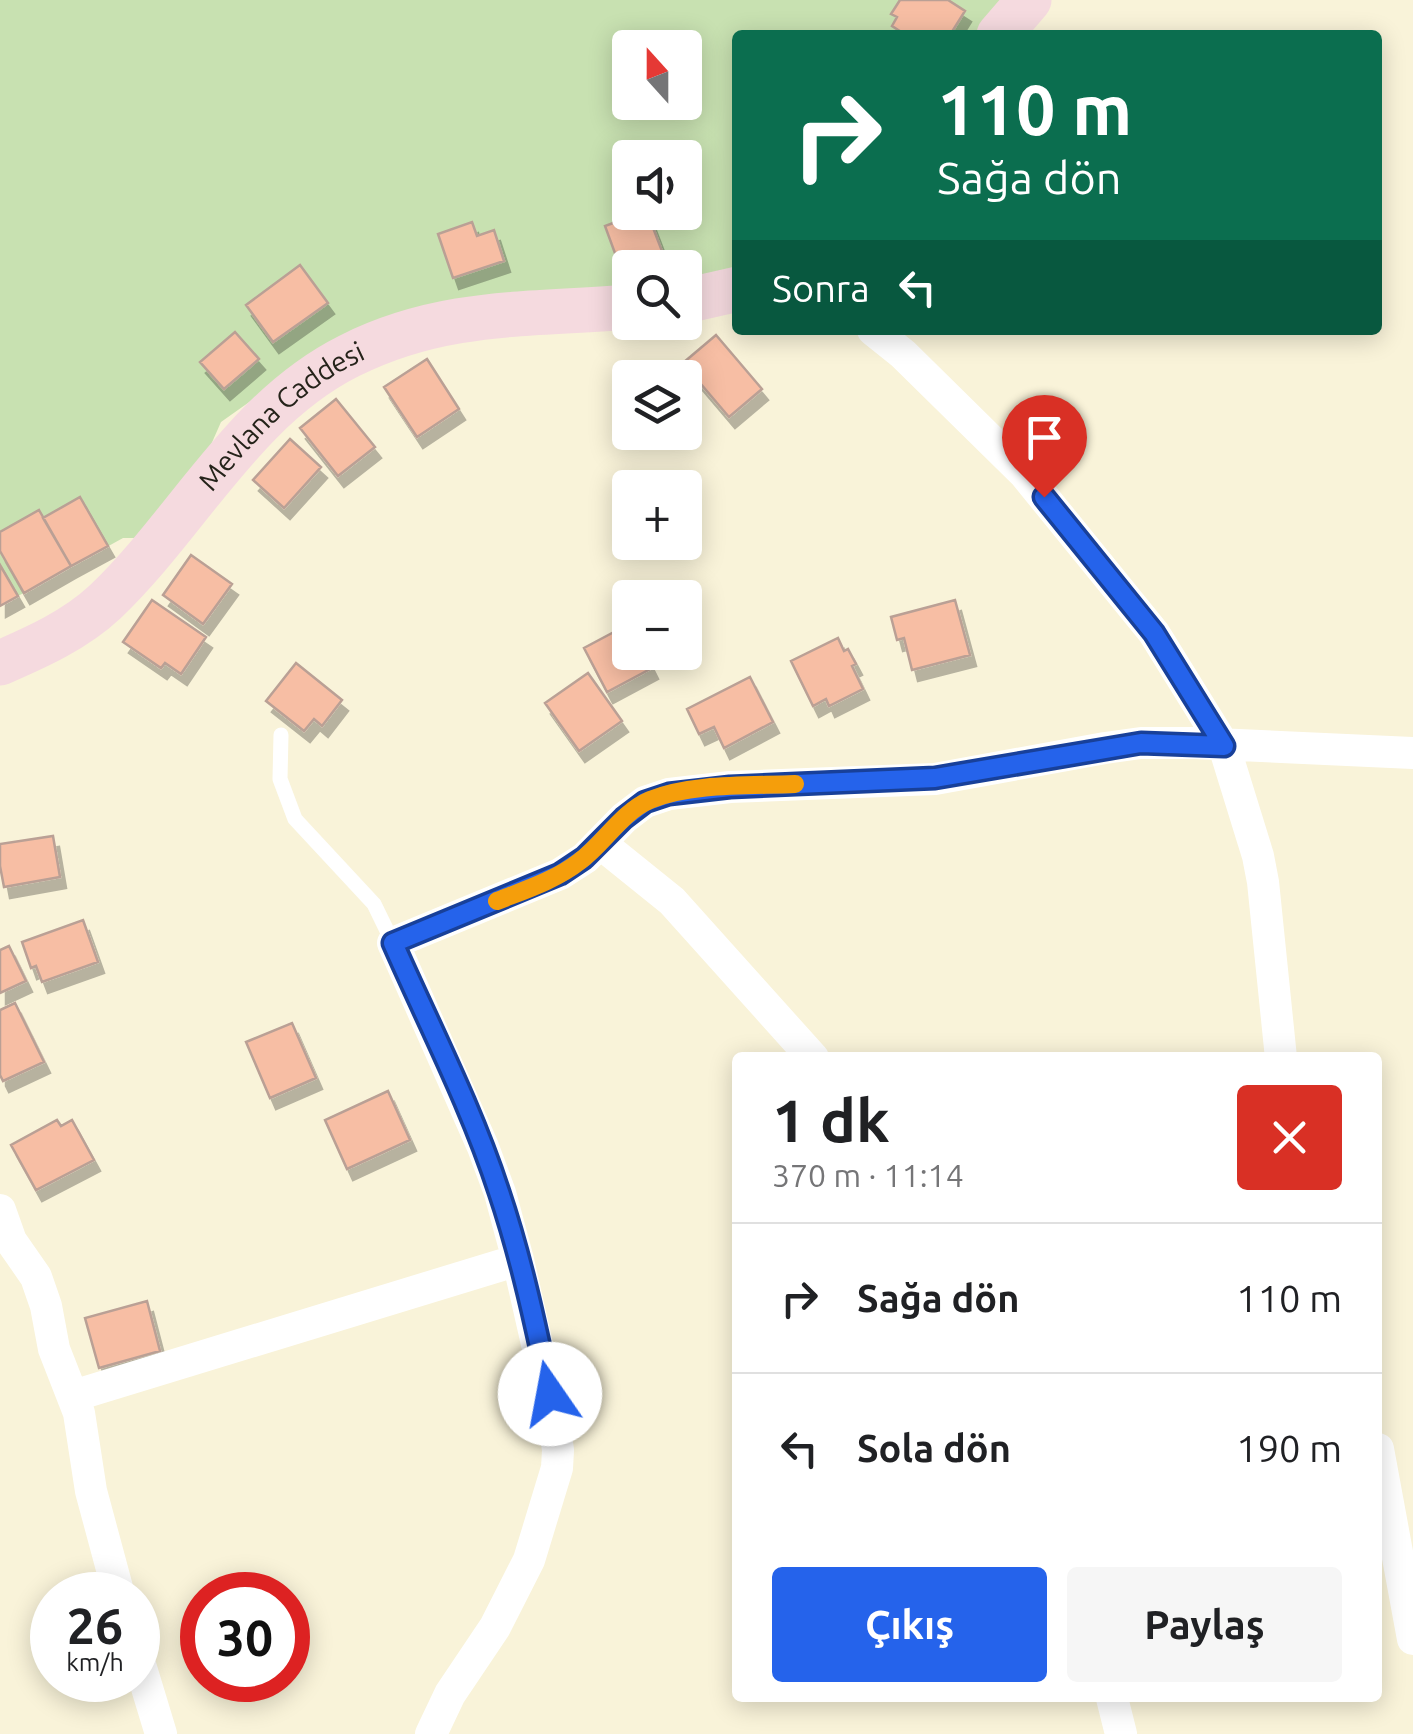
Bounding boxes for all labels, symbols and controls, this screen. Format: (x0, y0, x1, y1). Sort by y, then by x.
north arrow (612, 30, 702, 120)
map controls (612, 30, 702, 670)
icon: right (772, 70, 902, 200)
text: 110 m (937, 70, 1132, 148)
button: sound (612, 140, 702, 230)
text: Sağa dön (937, 152, 1121, 203)
button: search (612, 250, 702, 340)
icon: left (890, 260, 945, 315)
text: Sonra (772, 267, 870, 309)
street label: Mevlana Caddesi (192, 335, 369, 496)
button: layers (612, 360, 702, 450)
pin (1002, 395, 1087, 498)
icon: arrive (1017, 410, 1072, 465)
button: + (612, 470, 702, 560)
button: − (612, 580, 702, 670)
button: close (1237, 1085, 1342, 1190)
text: 1 dk (772, 1086, 890, 1153)
text: 370 m · 11:14 (772, 1157, 964, 1193)
icon: right (772, 1271, 827, 1326)
text: Sağa dön (857, 1277, 1019, 1319)
text: 110 m (1236, 1277, 1342, 1319)
position arrow (498, 1342, 602, 1446)
icon: left (772, 1421, 827, 1476)
text: Sola dön (857, 1427, 1011, 1469)
text: 190 m (1236, 1427, 1342, 1469)
button: Çıkış (772, 1567, 1047, 1682)
button: Paylaş (1067, 1567, 1342, 1682)
speed limit sign: 30 (180, 1572, 310, 1702)
text: 26 (67, 1597, 123, 1653)
text: km/h (66, 1648, 124, 1676)

